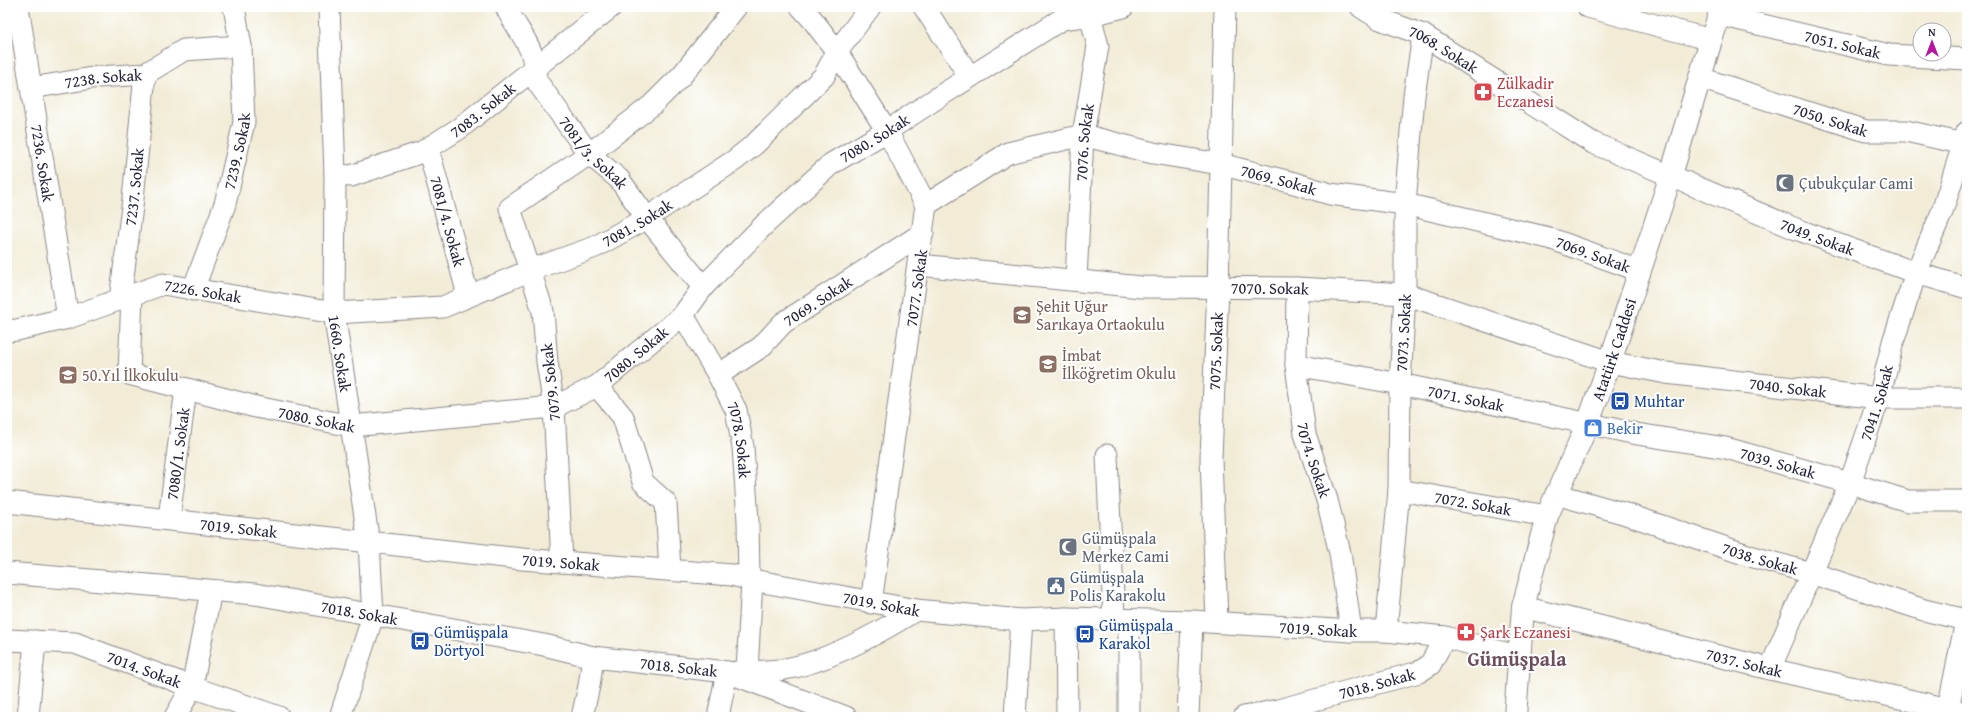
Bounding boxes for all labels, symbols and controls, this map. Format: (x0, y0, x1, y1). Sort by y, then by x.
street label: 7068. Sokak (1405, 19, 1484, 80)
north arrow (1912, 22, 1952, 62)
street label: 7051. Sokak (1802, 23, 1884, 65)
text: N (1928, 24, 1936, 40)
street label: 7238. Sokak (63, 62, 144, 94)
place label: Zülkadir Eczanesi (1497, 71, 1555, 113)
street label: 7083. Sokak (445, 76, 521, 143)
pharmacy icon: Zülkadir Eczanesi (1472, 81, 1494, 103)
street label: 7050. Sokak (1790, 96, 1872, 143)
street label: 7076. Sokak (1069, 101, 1100, 182)
street label: 7080. Sokak (835, 107, 915, 168)
street label: 7081/3. Sokak (553, 111, 635, 195)
street label: 7239. Sokak (217, 112, 256, 192)
street label: 7236. Sokak (25, 123, 61, 204)
street label: 7237. Sokak (118, 146, 150, 227)
street label: 7069. Sokak (1238, 158, 1321, 202)
place label: Çubukçular Cami (1799, 171, 1914, 195)
mosque icon: Çubukçular Cami (1774, 172, 1796, 194)
street label: 7081/4. Sokak (424, 173, 472, 270)
street label: 7081. Sokak (598, 192, 678, 253)
street label: 7049. Sokak (1776, 212, 1859, 262)
street label: 7069. Sokak (1552, 229, 1635, 279)
street label: 7077. Sokak (899, 247, 933, 328)
street label: 7069. Sokak (778, 269, 858, 332)
street label: 7226. Sokak (163, 272, 244, 309)
street label: 7070. Sokak (1231, 276, 1310, 301)
street label: 7073. Sokak (1389, 292, 1417, 372)
place label: Şehit Uğur Sarıkaya Ortaokulu (1036, 294, 1165, 336)
street label: Atatürk Caddesi (1585, 294, 1642, 404)
school or university icon: Şehit Uğur Sarıkaya Ortaokulu (1011, 304, 1033, 326)
street label: 7075. Sokak (1202, 311, 1229, 391)
street label: 1660. Sokak (322, 313, 358, 395)
street label: 7080. Sokak (598, 319, 674, 388)
street label: 7079. Sokak (534, 341, 566, 422)
place label: İmbat İlköğretim Okulu (1062, 343, 1176, 385)
school or university icon: İmbat İlköğretim Okulu (1037, 353, 1059, 375)
street label: 7041. Sokak (1853, 362, 1899, 444)
place label: 50.Yıl İlkokulu (82, 363, 179, 387)
school or university icon: 50.Yıl İlkokulu (57, 364, 79, 386)
street label: 7040. Sokak (1748, 371, 1829, 404)
street label: 7071. Sokak (1425, 378, 1507, 418)
place label: Muhtar (1634, 389, 1685, 413)
bus stop icon: Muhtar (1609, 390, 1631, 412)
street label: 7078. Sokak (721, 397, 757, 480)
street label: 7080. Sokak (276, 400, 358, 439)
street label: 7080/1. Sokak (160, 405, 196, 501)
place label: Bekir (1607, 416, 1643, 440)
shop icon: Bekir (1582, 417, 1604, 439)
street label: 7074. Sokak (1292, 421, 1338, 502)
street label: 7039. Sokak (1737, 441, 1820, 485)
street label: 7072. Sokak (1432, 484, 1514, 522)
street label: 7019. Sokak (198, 511, 280, 544)
place label: Gümüşpala Merkez Cami (1082, 526, 1169, 568)
street label: 7038. Sokak (1719, 535, 1802, 581)
mosque icon: Gümüşpala Merkez Cami (1057, 536, 1079, 558)
street label: 7019. Sokak (521, 547, 601, 577)
place label: Gümüşpala Polis Karakolu (1070, 565, 1166, 607)
public building icon: Gümüşpala Polis Karakolu (1045, 575, 1067, 597)
street label: 7019. Sokak (841, 585, 923, 623)
street label: 7018. Sokak (319, 594, 401, 631)
place label: Gümüşpala Karakol (1099, 613, 1174, 655)
street label: 7019. Sokak (1278, 615, 1358, 643)
place label: Gümüşpala Dörtyol (434, 620, 509, 662)
place label: Şark Eczanesi (1480, 620, 1571, 644)
pharmacy icon: Şark Eczanesi (1455, 621, 1477, 643)
bus stop icon: Gümüşpala Karakol (1074, 623, 1096, 645)
bus stop icon: Gümüşpala Dörtyol (409, 630, 431, 652)
street label: 7037. Sokak (1703, 641, 1786, 684)
street label: 7014. Sokak (103, 644, 186, 694)
district label: Gümüşpala (1468, 644, 1567, 673)
street label: 7018. Sokak (639, 650, 720, 683)
street label: 7018. Sokak (1336, 661, 1418, 705)

